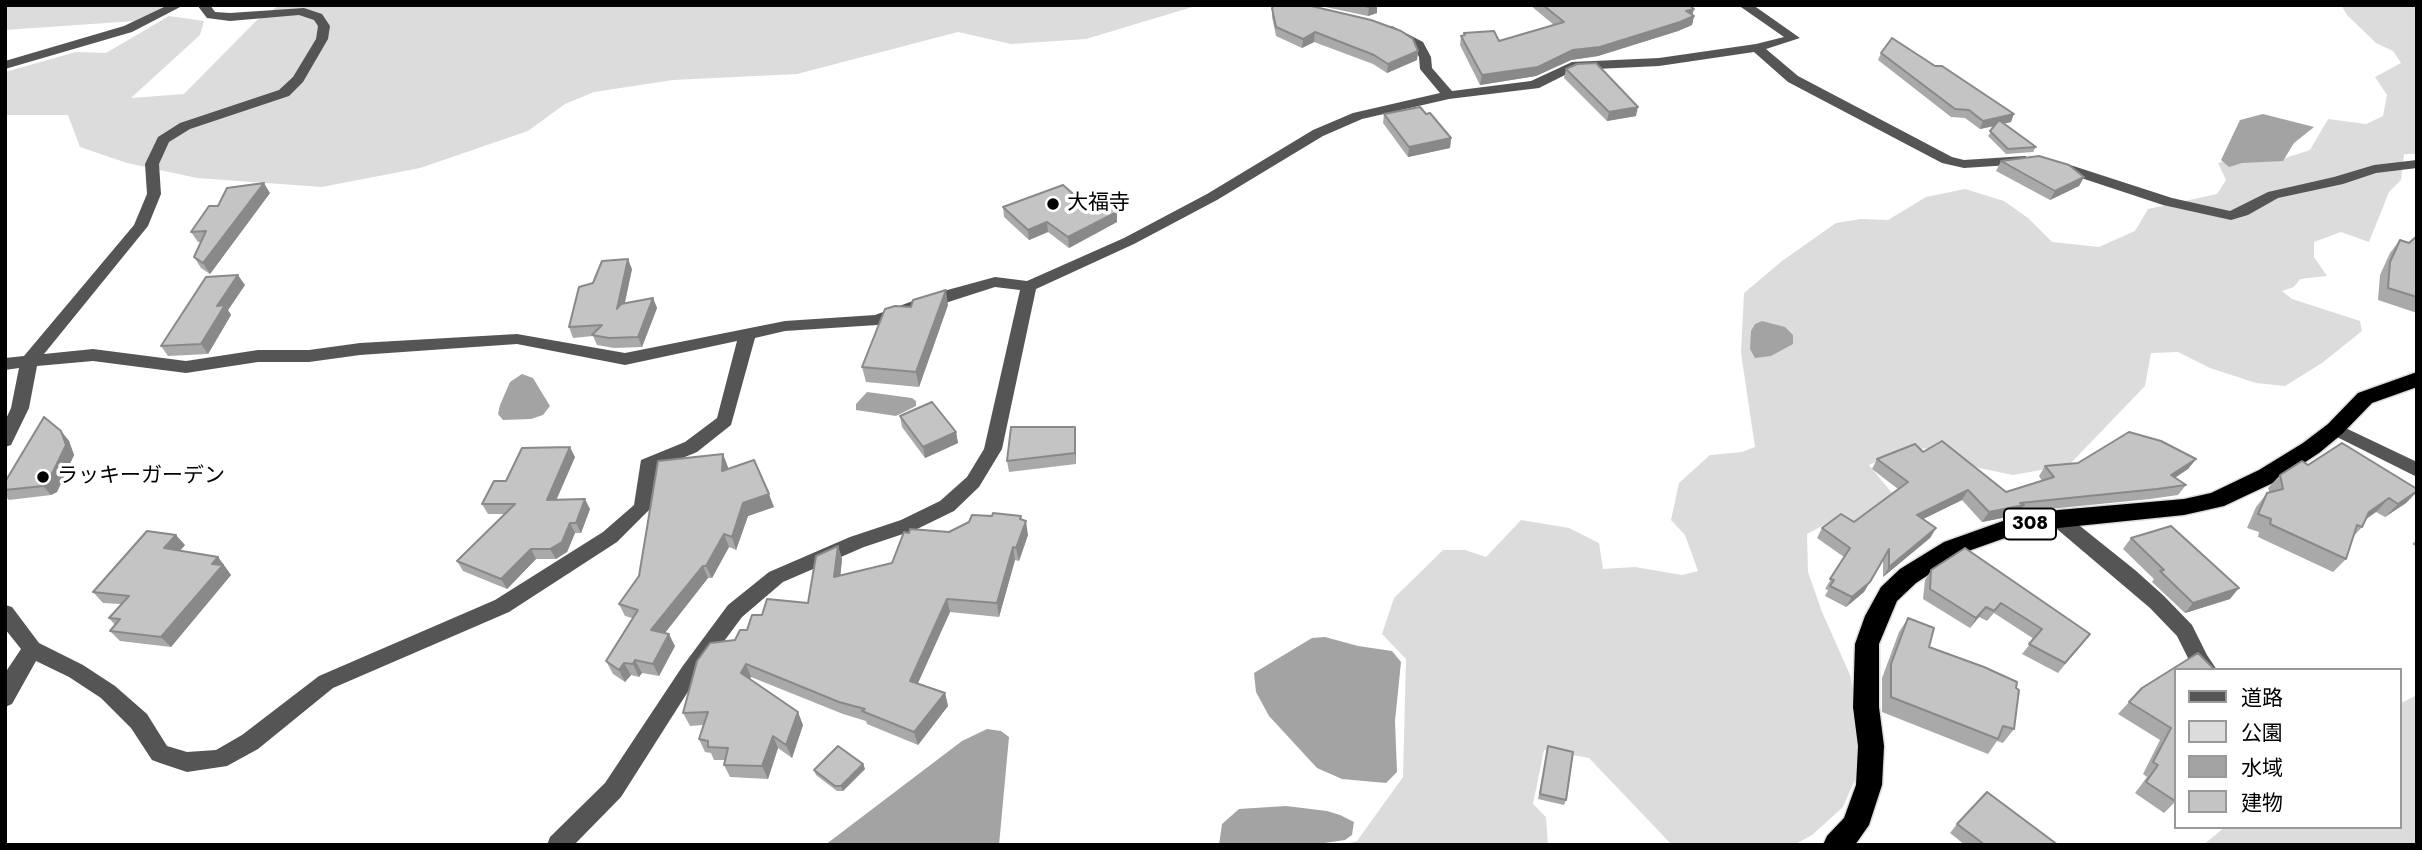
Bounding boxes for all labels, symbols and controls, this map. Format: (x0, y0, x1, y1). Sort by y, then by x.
place label: 大福寺 (1067, 191, 1130, 217)
marker: 大福寺 (1045, 196, 1061, 212)
place label: ラッキーガーデン (57, 464, 225, 490)
marker: ラッキーガーデン (35, 469, 51, 485)
road number: 308 (2004, 509, 2056, 540)
legend (2174, 668, 2401, 829)
text: 道路 (2241, 683, 2283, 713)
text: 公園 (2241, 718, 2283, 748)
text: 水域 (2241, 753, 2283, 783)
text: 建物 (2241, 788, 2283, 818)

